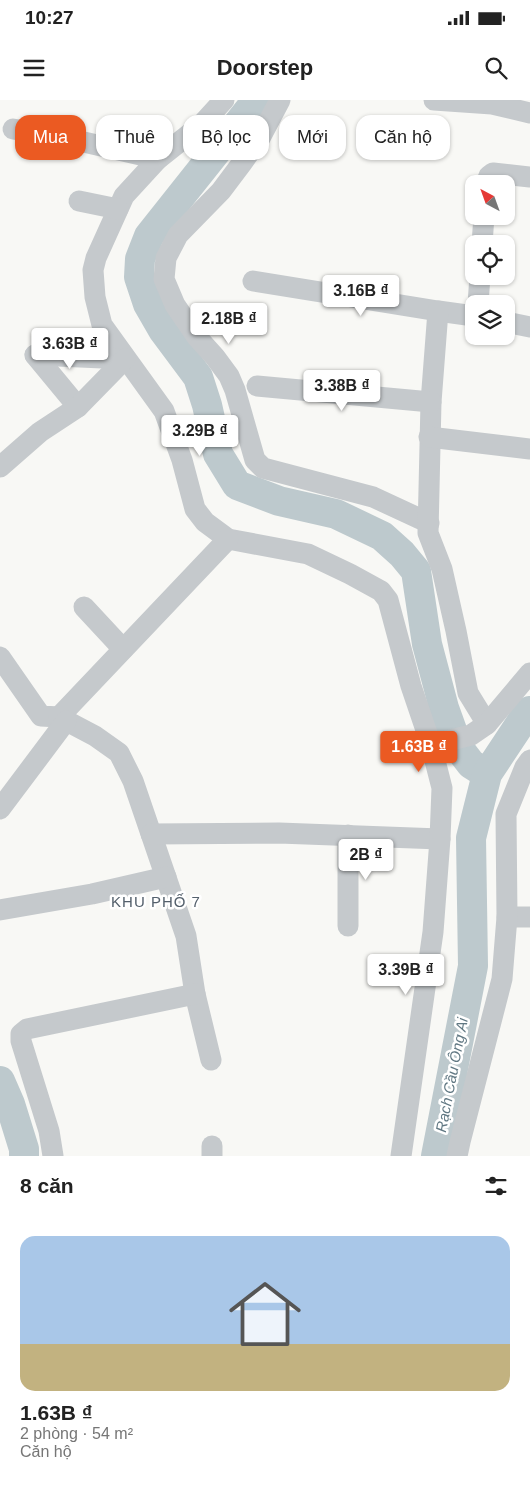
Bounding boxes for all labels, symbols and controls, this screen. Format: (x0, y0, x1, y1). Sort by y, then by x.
text: 10:27 (25, 7, 74, 28)
icon: menu (20, 54, 48, 82)
icon: search (482, 54, 510, 82)
text: Doorstep (217, 55, 313, 80)
chip: Mua (15, 115, 86, 160)
chip: Thuê (96, 115, 173, 160)
chip: Bộ lọc (183, 115, 269, 160)
chip: Mới (279, 115, 346, 160)
chip: Căn hộ (356, 115, 450, 160)
north arrow (465, 175, 515, 225)
map controls (465, 175, 515, 345)
button: locate (465, 235, 515, 285)
pin: 3.16B ₫ (315, 274, 407, 317)
text: 3.16B ₫ (333, 282, 389, 299)
button: layers (465, 295, 515, 345)
pin: 2.18B ₫ (183, 302, 275, 345)
text: 2.18B ₫ (201, 310, 257, 327)
pin: 3.63B ₫ (24, 328, 116, 370)
text: 3.63B ₫ (42, 335, 98, 352)
pin: 3.38B ₫ (296, 370, 388, 412)
text: 3.38B ₫ (314, 377, 370, 394)
pin: 3.29B ₫ (154, 414, 246, 457)
text: 3.29B ₫ (172, 422, 228, 439)
pin: 1.63B ₫ (373, 730, 465, 773)
text: 1.63B ₫ (391, 738, 447, 755)
pin: 2B ₫ (336, 838, 396, 881)
text: 2B ₫ (349, 846, 383, 863)
district label: KHU PHỐ 7 (111, 893, 201, 910)
pin: 3.39B ₫ (360, 954, 452, 996)
text: 3.39B ₫ (378, 961, 434, 978)
water label: Rạch Cầu Ông Ai (432, 1016, 471, 1134)
icon: filters (482, 1172, 510, 1200)
text: 8 căn (20, 1174, 74, 1197)
icon: home (220, 1269, 310, 1359)
text: 1.63B ₫ (20, 1401, 93, 1424)
text: 2 phòng · 54 m² (20, 1425, 133, 1442)
text: Căn hộ (20, 1443, 72, 1460)

